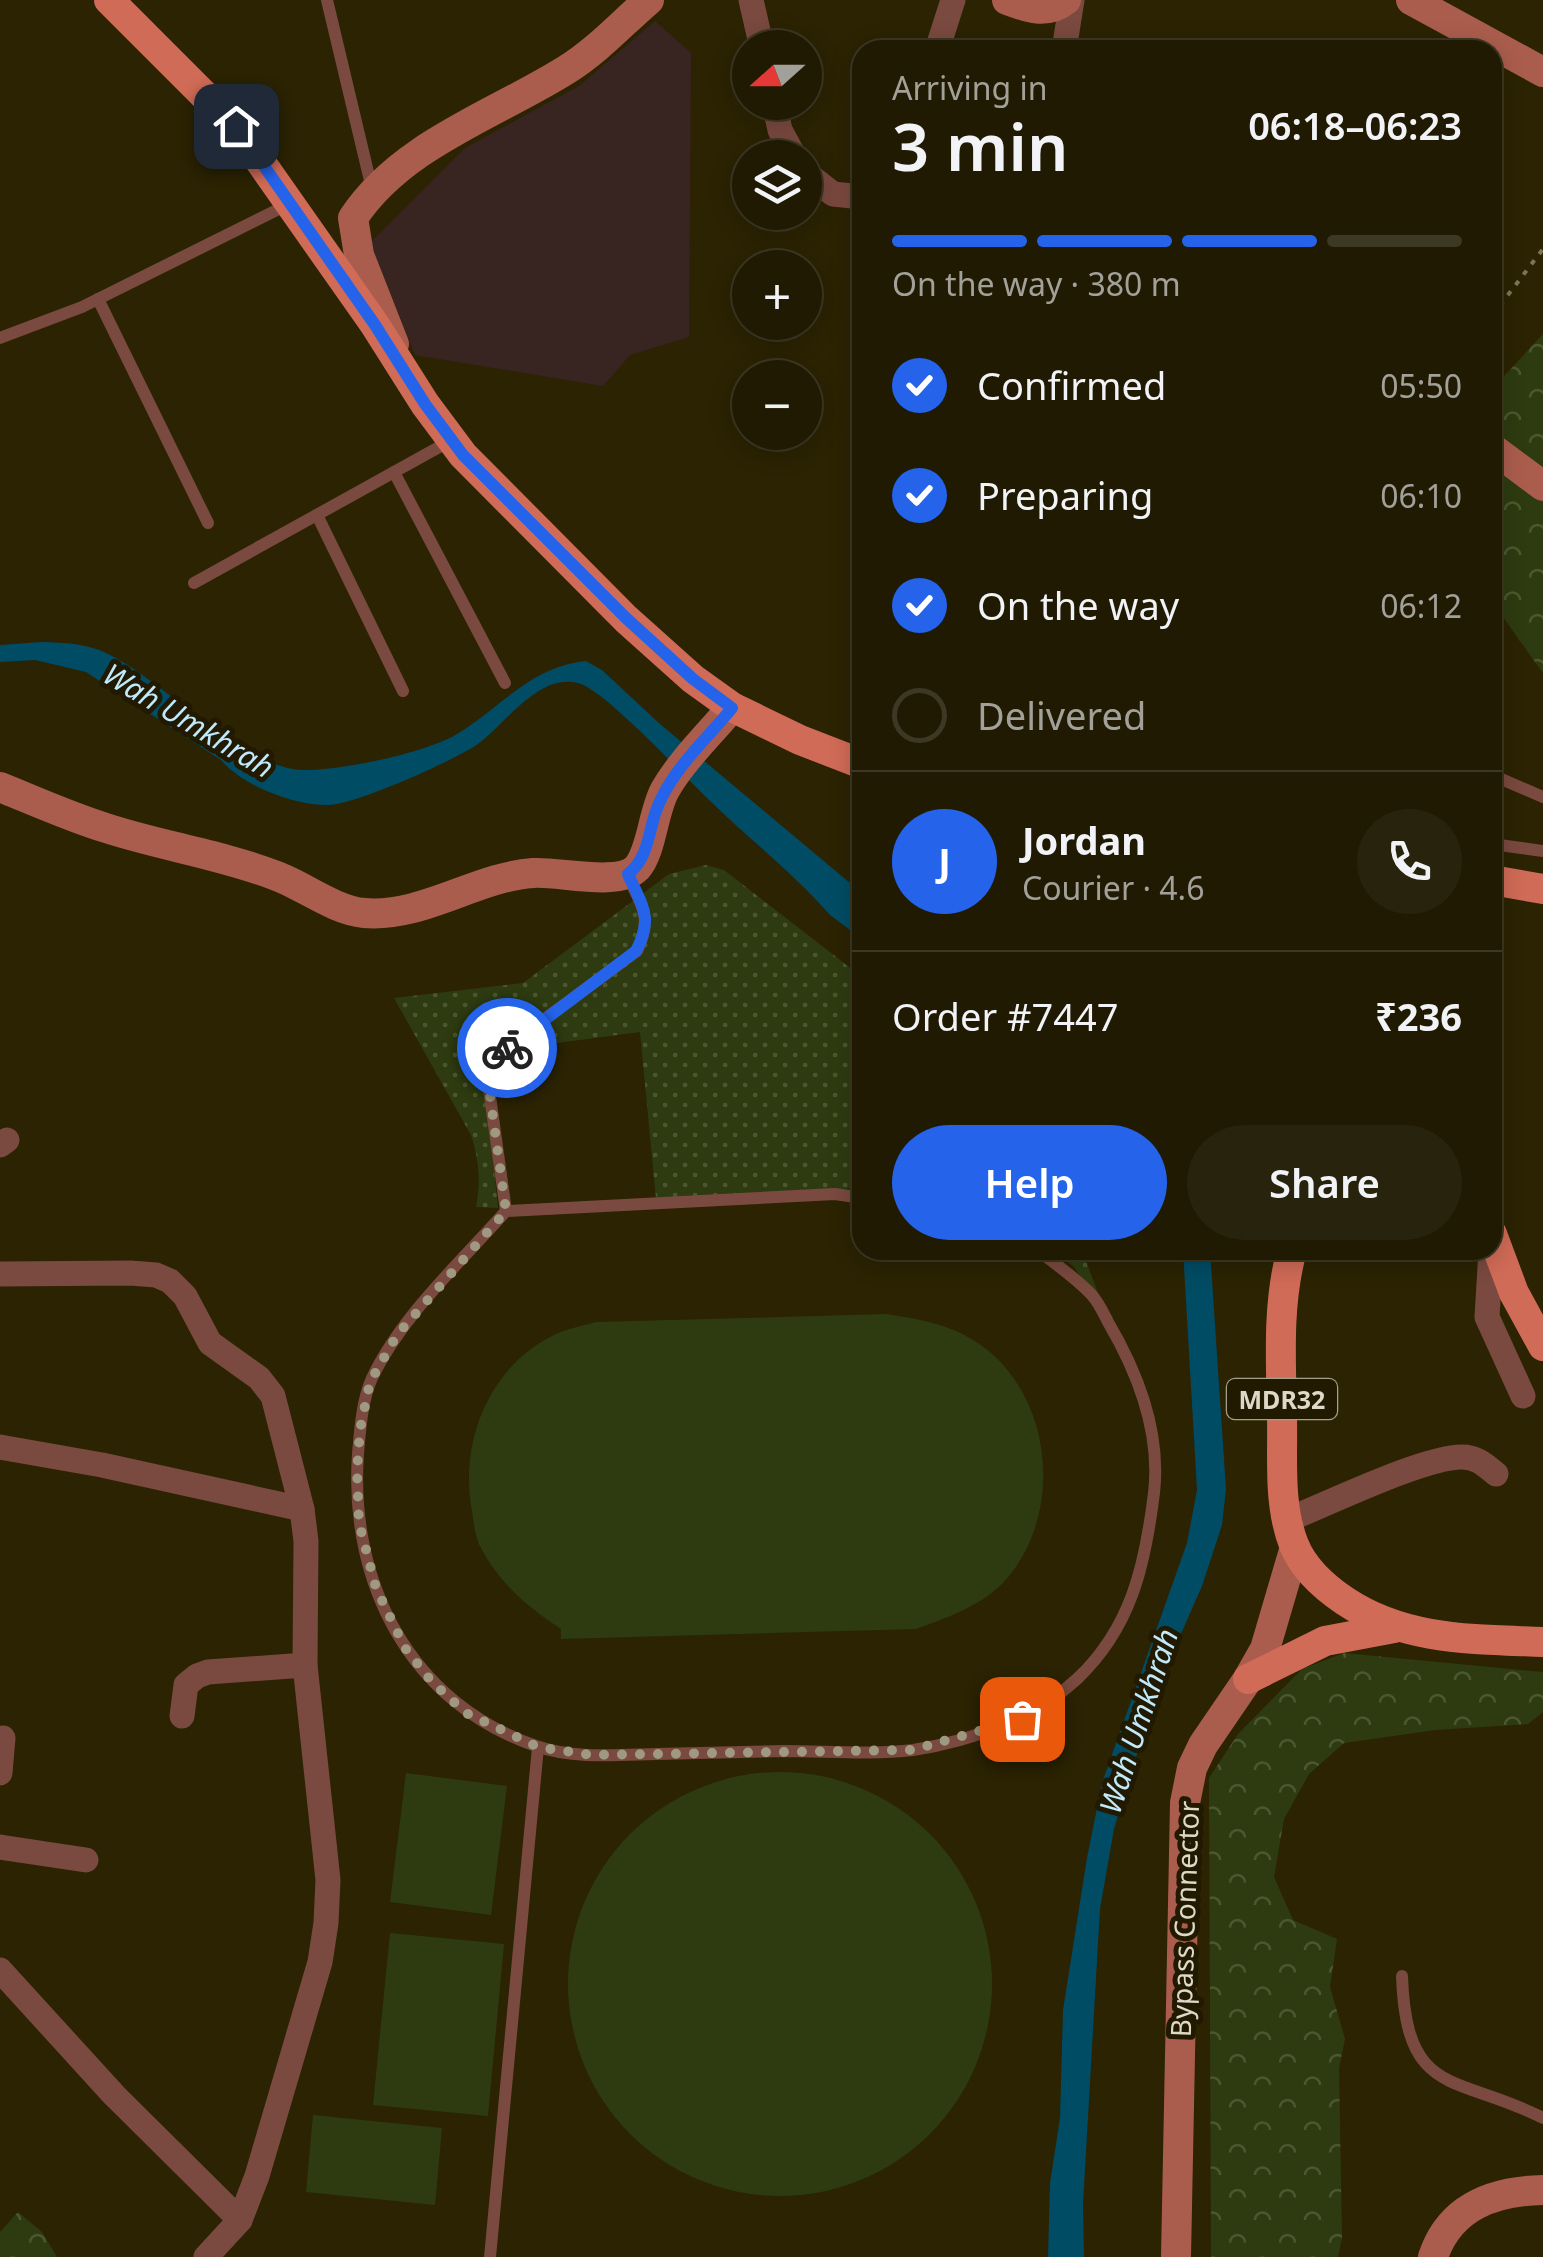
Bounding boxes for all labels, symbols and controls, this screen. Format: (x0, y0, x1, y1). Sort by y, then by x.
north arrow (732, 30, 822, 120)
map controls (732, 30, 822, 450)
text: Arriving in (892, 66, 1047, 109)
pin (194, 84, 279, 169)
icon: home (209, 99, 264, 154)
text: 06:18–06:23 (1248, 99, 1462, 151)
text: 3 min (892, 102, 1068, 190)
button: layers (732, 140, 822, 230)
button: + (732, 250, 822, 340)
text: On the way · 380 m (892, 262, 1181, 305)
icon: check (892, 358, 947, 413)
text: Confirmed (977, 359, 1166, 411)
button: − (732, 360, 822, 450)
text: 05:50 (1380, 364, 1462, 407)
icon: check (892, 468, 947, 523)
text: Preparing (977, 469, 1153, 521)
text: 06:10 (1380, 474, 1462, 517)
icon: check (892, 578, 947, 633)
text: On the way (977, 579, 1179, 631)
text: 06:12 (1380, 584, 1462, 627)
water label: Wah Umkhrah (96, 653, 282, 787)
text: Delivered (977, 689, 1146, 741)
button: phone (1357, 809, 1462, 914)
text: Jordan (1022, 814, 1146, 866)
text: J (938, 835, 951, 887)
text: Courier · 4.6 (1022, 866, 1205, 909)
text: Order #7447 (892, 990, 1118, 1042)
text: ₹236 (1375, 990, 1462, 1042)
courier (457, 998, 557, 1098)
icon: bike (480, 1021, 535, 1076)
button: Help (892, 1125, 1167, 1240)
button: Share (1187, 1125, 1462, 1240)
road number: MDR32 (1227, 1379, 1337, 1419)
water label: Wah Umkhrah (1089, 1623, 1187, 1819)
pin (980, 1677, 1065, 1762)
icon: bag (995, 1692, 1050, 1747)
street label: Bypass Connector (1161, 1800, 1207, 2038)

